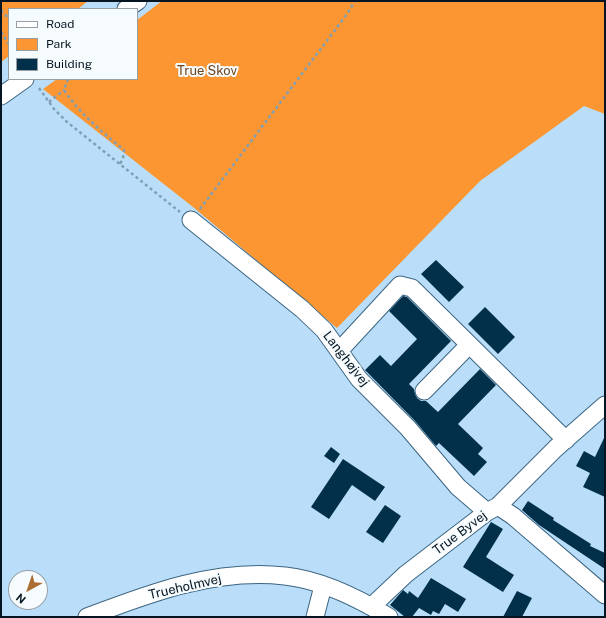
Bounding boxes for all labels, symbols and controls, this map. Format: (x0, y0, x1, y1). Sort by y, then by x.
legend (8, 8, 138, 80)
text: Road (46, 17, 74, 31)
text: Park (46, 37, 72, 51)
text: Building (46, 57, 92, 71)
park label: True Skov (177, 63, 237, 79)
street label: Langhøjvej (320, 328, 372, 390)
street label: True Byvej (430, 508, 490, 558)
north arrow (8, 570, 48, 610)
street label: Trueholmvej (147, 571, 223, 603)
text: N (14, 591, 28, 606)

